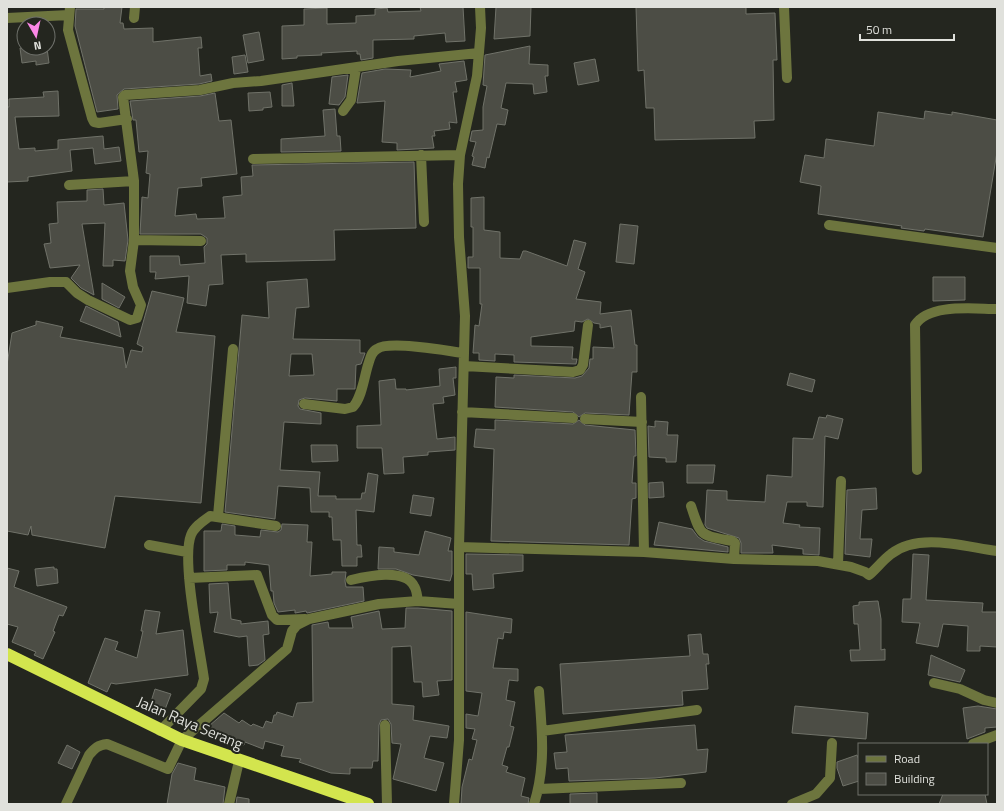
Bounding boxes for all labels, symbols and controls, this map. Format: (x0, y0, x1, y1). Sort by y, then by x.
north arrow (16, 16, 56, 56)
scale bar (860, 16, 954, 42)
text: 50 m (866, 20, 892, 39)
text: N (33, 37, 43, 54)
street label: Jalan Raya Serang (134, 690, 247, 755)
legend (858, 743, 988, 795)
text: Road (894, 749, 920, 768)
text: Building (894, 769, 935, 788)

